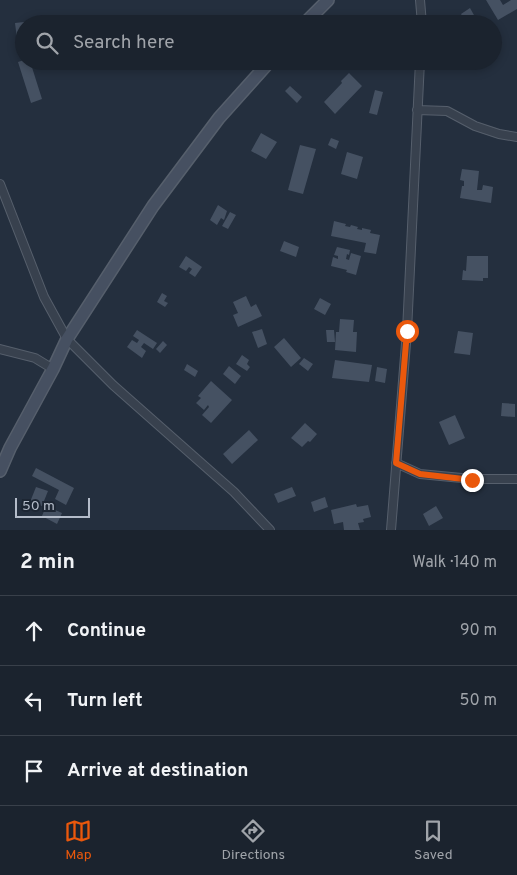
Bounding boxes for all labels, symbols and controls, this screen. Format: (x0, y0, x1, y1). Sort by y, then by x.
search box (15, 15, 502, 70)
icon: search (33, 29, 61, 57)
text: Search here (73, 31, 175, 55)
route start (396, 320, 419, 343)
route end (461, 469, 484, 492)
scale bar (15, 495, 90, 518)
text: 50 m (22, 498, 55, 515)
text: 2 min (20, 549, 75, 576)
text: Walk · 140 m (412, 553, 497, 573)
icon: ahead (20, 617, 48, 645)
text: Continue (67, 619, 146, 643)
text: 90 m (460, 621, 497, 641)
icon: left (20, 687, 48, 715)
text: Turn left (67, 689, 143, 713)
text: 50 m (460, 691, 497, 711)
icon: arrive (20, 757, 48, 785)
text: Arrive at destination (67, 759, 248, 783)
tab: Map (64, 817, 92, 864)
tab: Directions (221, 817, 285, 864)
tab: Saved (414, 817, 453, 864)

